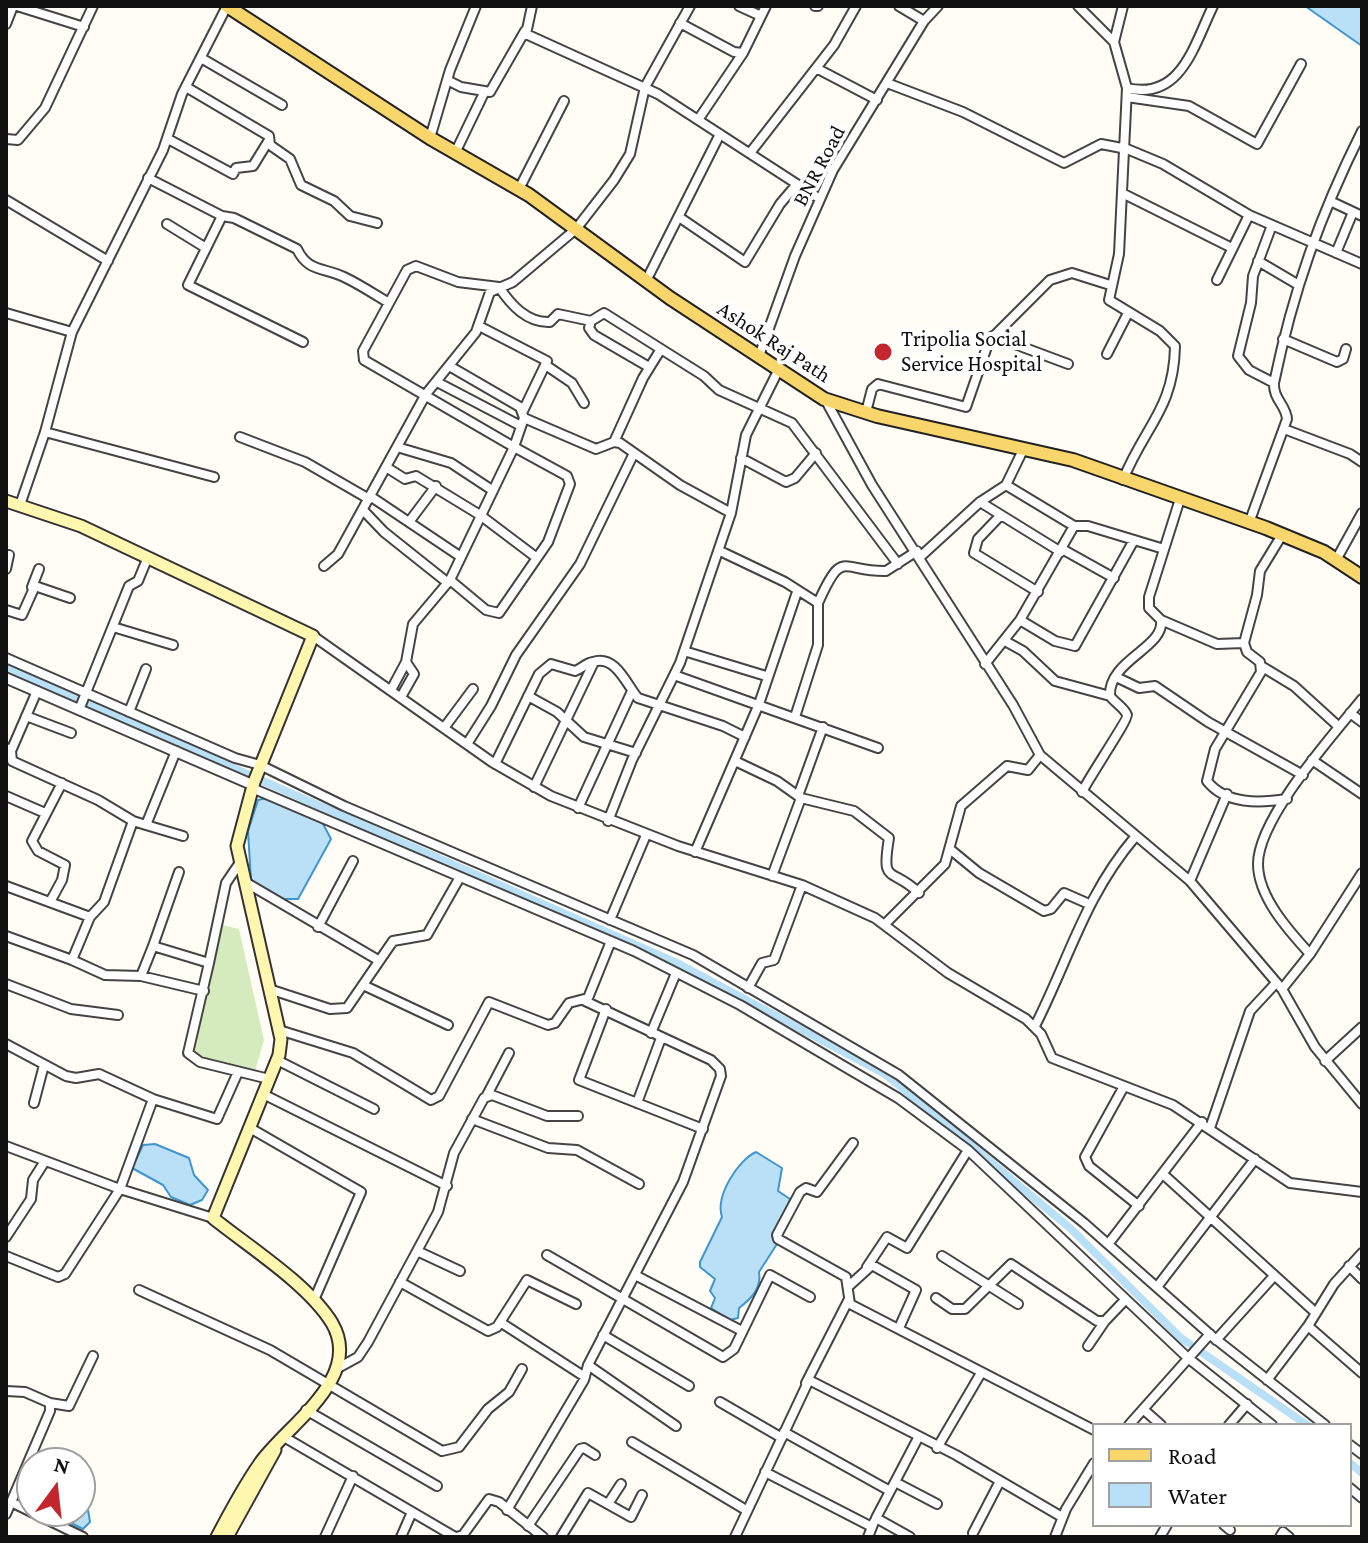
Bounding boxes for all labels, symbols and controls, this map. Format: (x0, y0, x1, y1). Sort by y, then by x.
street label: BNR Road (787, 121, 851, 211)
street label: Ashok Raj Path (712, 295, 836, 389)
place label: Tripolia Social Service Hospital (901, 326, 1042, 378)
marker: Tripolia Social Service Hospital (872, 341, 894, 363)
legend (1092, 1423, 1352, 1527)
text: Road (1168, 1442, 1217, 1469)
north arrow (16, 1447, 96, 1527)
text: N (51, 1451, 72, 1479)
text: Water (1168, 1482, 1227, 1509)

